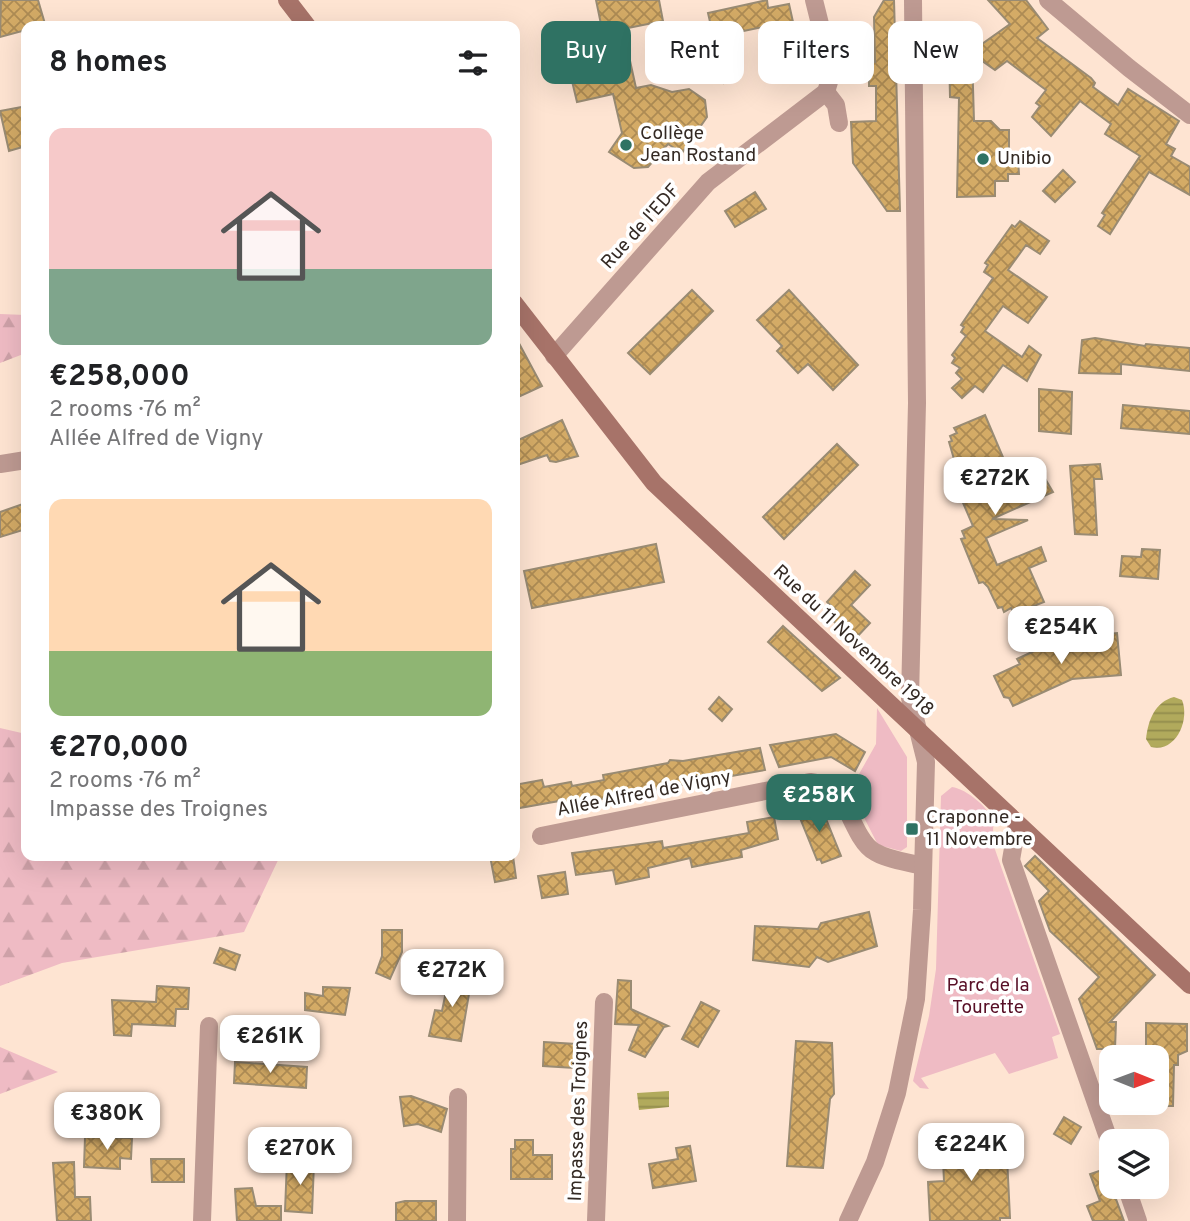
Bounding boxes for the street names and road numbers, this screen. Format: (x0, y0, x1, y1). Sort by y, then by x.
street label: Rue de l'EDF (596, 179, 686, 275)
street label: Rue du 11 Novembre 1918 (767, 560, 939, 722)
street label: Allée Alfred de Vigny (555, 765, 733, 823)
street label: Impasse des Troignes (564, 1020, 594, 1202)

